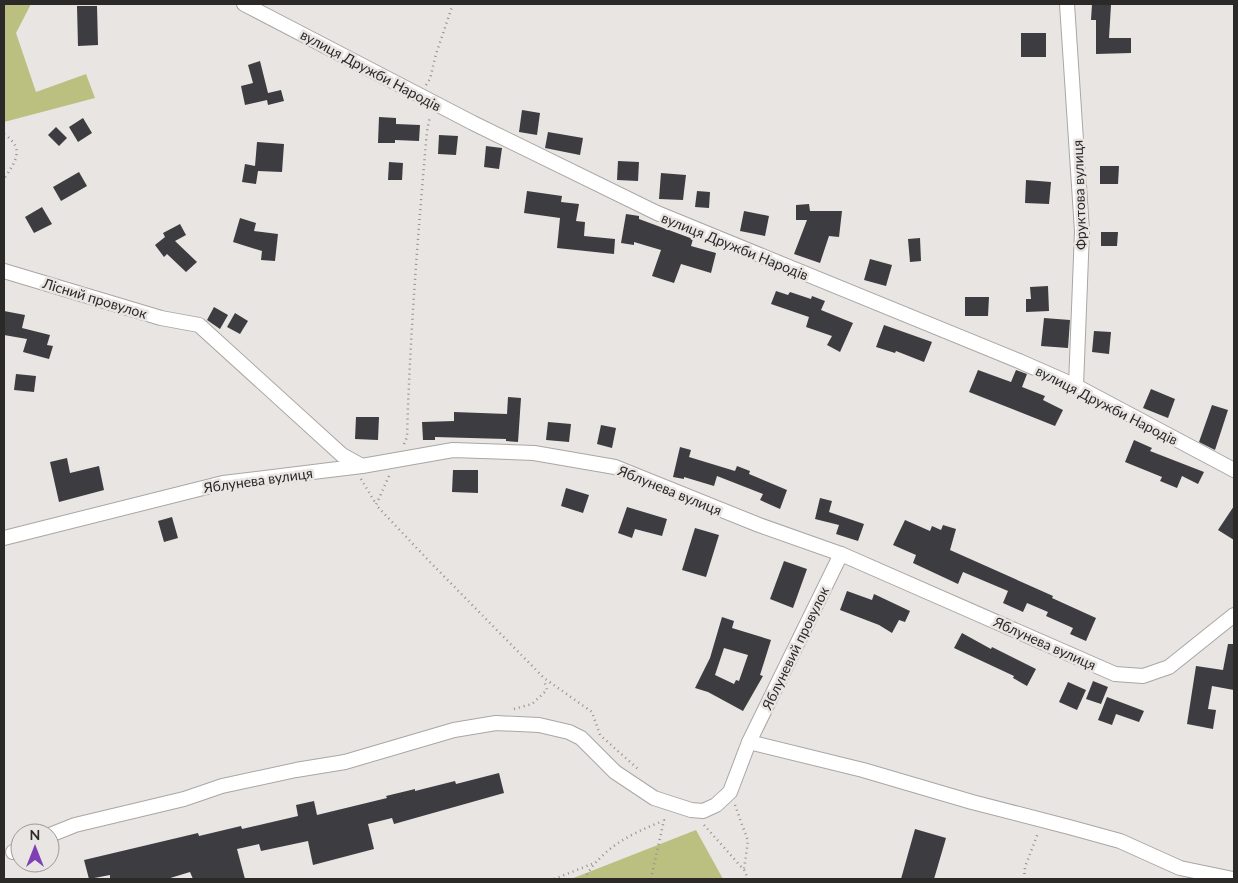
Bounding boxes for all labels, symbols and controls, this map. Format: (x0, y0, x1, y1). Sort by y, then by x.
street label: вулиця Дружби Народів (298, 26, 444, 114)
street label: Фруктова вулиця (1069, 140, 1089, 250)
street label: вулиця Дружби Народів (659, 209, 811, 283)
street label: Лісний провулок (40, 274, 150, 322)
street label: вулиця Дружби Народів (1033, 362, 1181, 448)
street label: Яблунева вулиця (615, 461, 724, 519)
street label: Яблунева вулиця (201, 464, 314, 496)
street label: Яблуневий провулок (757, 583, 833, 713)
street label: Яблунева вулиця (990, 612, 1099, 673)
north arrow (10, 823, 60, 873)
text: N (30, 826, 40, 843)

